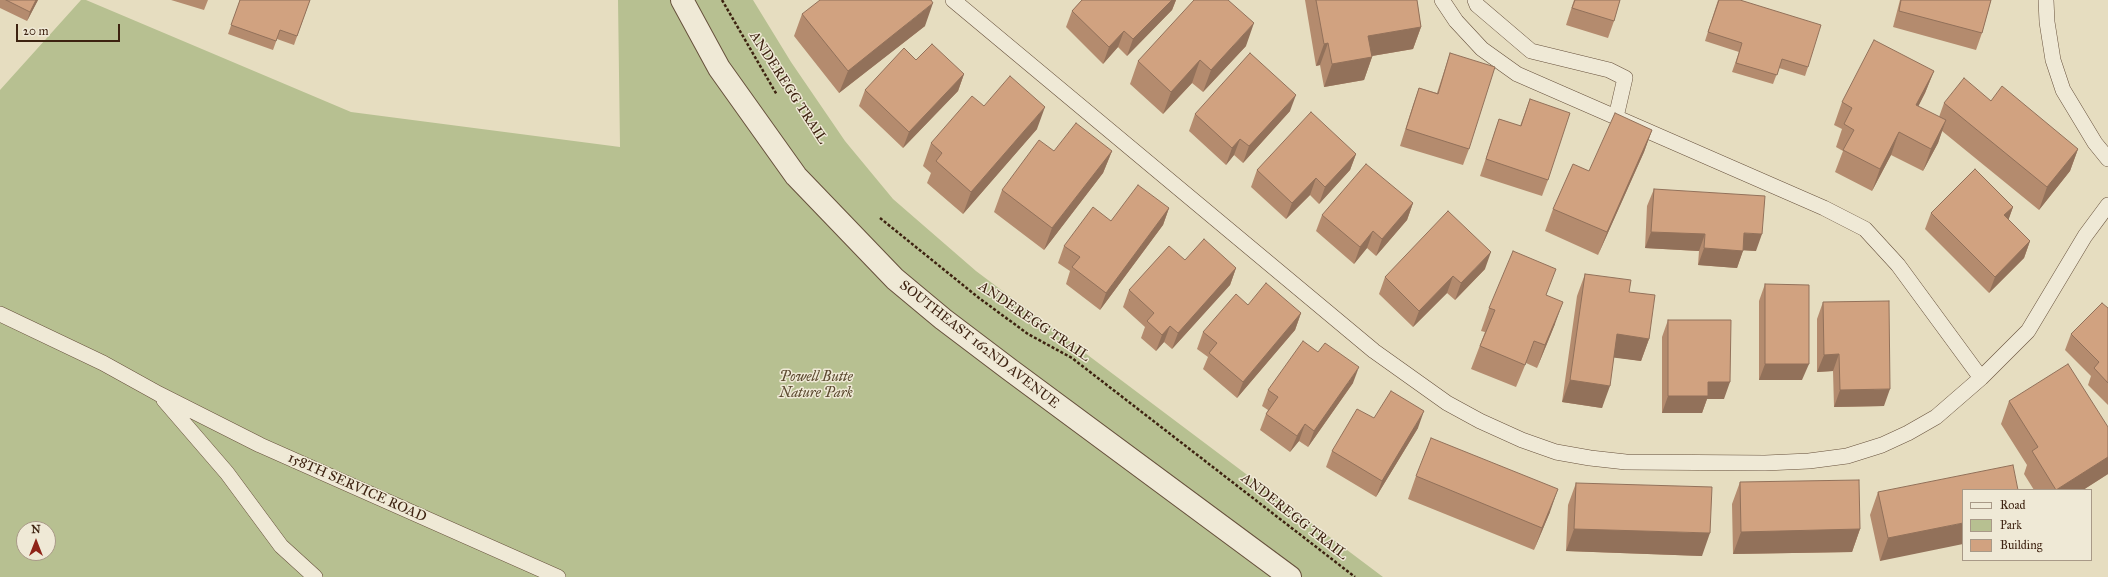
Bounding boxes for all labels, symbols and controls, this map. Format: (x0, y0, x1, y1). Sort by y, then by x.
scale bar (18, 16, 122, 42)
text: 20 m (23, 24, 49, 38)
street label: ANDEREGG TRAIL (745, 29, 831, 147)
street label: SOUTHEAST 162ND AVENUE (896, 277, 1062, 413)
street label: ANDEREGG TRAIL (975, 278, 1093, 366)
park label: Powell Butte Nature Park (779, 370, 853, 402)
street label: 158TH SERVICE ROAD (285, 450, 429, 526)
street label: ANDEREGG TRAIL (1237, 470, 1351, 564)
legend (1962, 489, 2092, 561)
text: Road (2000, 498, 2026, 512)
text: Park (2000, 518, 2022, 532)
north arrow (16, 521, 56, 561)
text: N (31, 523, 41, 536)
text: Building (2000, 538, 2042, 552)

